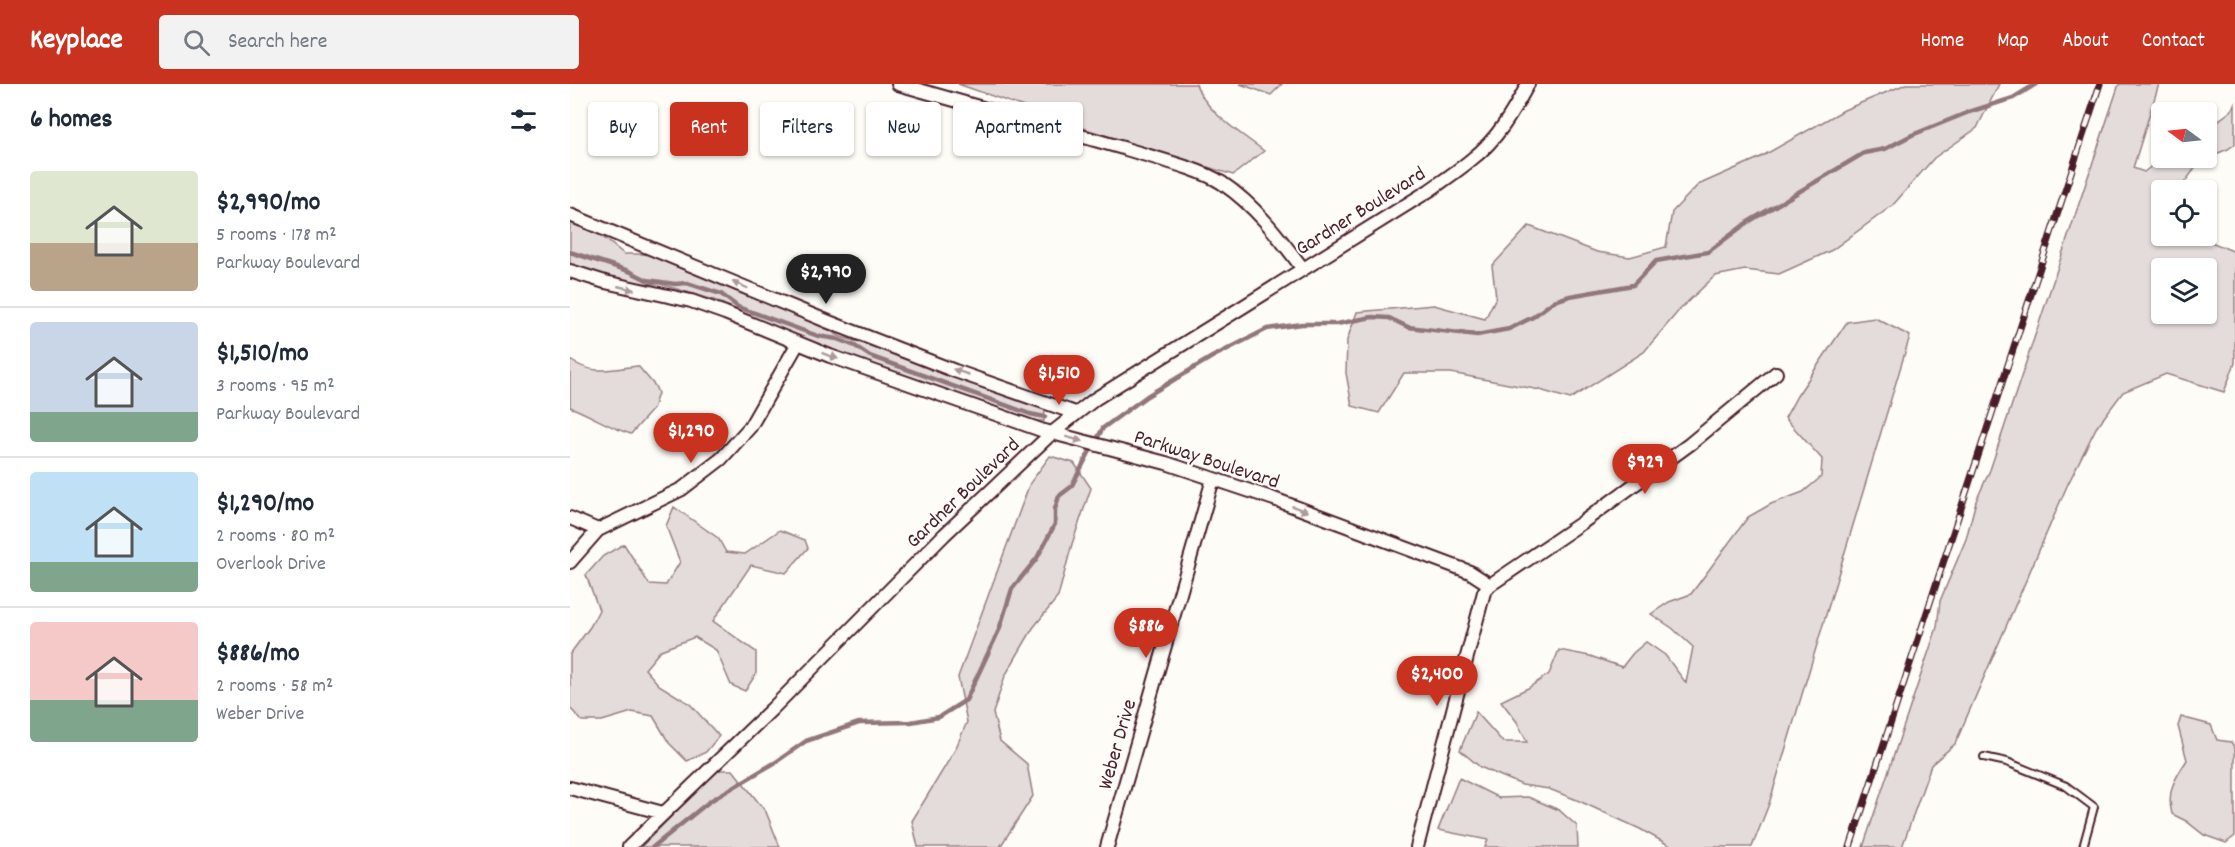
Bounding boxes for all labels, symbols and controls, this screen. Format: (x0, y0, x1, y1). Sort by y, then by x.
search box (159, 15, 579, 69)
text: Keyplace (30, 22, 123, 62)
icon: search (180, 26, 213, 59)
text: Search here (228, 27, 327, 58)
text: Home (1920, 27, 1964, 57)
text: Map (1997, 27, 2029, 57)
text: About (2062, 27, 2109, 57)
text: Contact (2142, 27, 2205, 57)
text: 6 homes (30, 102, 112, 139)
chip: Buy (588, 102, 658, 156)
chip: Rent (670, 102, 748, 156)
chip: Filters (760, 102, 854, 156)
chip: New (866, 102, 941, 156)
chip: Apartment (953, 102, 1083, 156)
north arrow (2151, 102, 2217, 168)
map controls (2151, 102, 2217, 324)
icon: filters (507, 104, 540, 137)
street label: Gardner Boulevard (1291, 160, 1432, 265)
button: locate (2151, 180, 2217, 246)
text: $2,990/mo (216, 185, 320, 222)
icon: home (78, 195, 150, 267)
text: 5 rooms · 178 m² (216, 222, 337, 250)
text: Parkway Boulevard (216, 250, 360, 278)
pin: $2,990 (777, 254, 875, 305)
button: layers (2151, 258, 2217, 324)
text: $2,990 (800, 259, 852, 287)
one-way arrow (731, 280, 749, 290)
one-way arrow (617, 283, 635, 293)
text: $1,510/mo (216, 336, 309, 373)
icon: home (78, 346, 150, 418)
one-way arrow (821, 351, 839, 361)
pin: $1,510 (1010, 355, 1108, 406)
text: $1,510 (1038, 360, 1080, 388)
one-way arrow (952, 367, 970, 377)
text: 3 rooms · 95 m² (216, 373, 335, 401)
text: Parkway Boulevard (216, 401, 360, 429)
pin: $1,290 (642, 413, 740, 464)
text: $1,290 (667, 418, 715, 446)
street label: Parkway Boulevard (1129, 423, 1283, 498)
street label: Gardner Boulevard (900, 432, 1028, 557)
one-way arrow (1065, 434, 1083, 444)
pin: $929 (1609, 444, 1681, 495)
text: $929 (1626, 449, 1664, 477)
text: $1,290/mo (216, 486, 314, 523)
icon: home (78, 496, 150, 568)
one-way arrow (1292, 504, 1310, 514)
text: 2 rooms · 80 m² (216, 523, 335, 551)
text: Overlook Drive (216, 551, 326, 579)
pin: $886 (1110, 608, 1182, 659)
text: $886 (1128, 613, 1164, 641)
text: $886/mo (216, 636, 300, 673)
icon: home (78, 646, 150, 718)
pin: $2,400 (1388, 656, 1486, 707)
text: $2,400 (1411, 661, 1463, 689)
text: 2 rooms · 58 m² (216, 673, 333, 701)
street label: Weber Drive (1092, 696, 1146, 794)
text: Weber Drive (216, 701, 304, 729)

